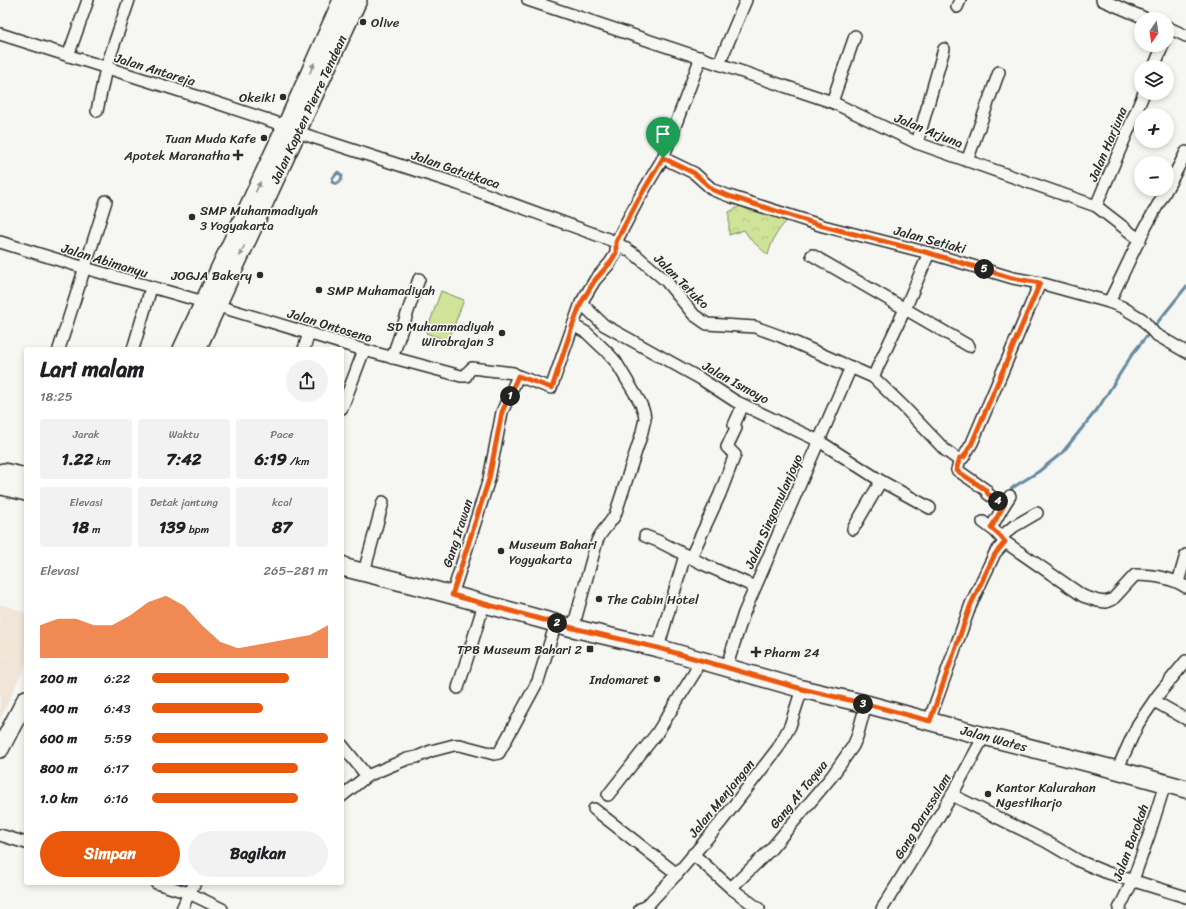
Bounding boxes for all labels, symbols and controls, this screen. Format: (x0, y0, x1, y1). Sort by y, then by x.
place label: Olive (371, 11, 400, 34)
north arrow (1134, 12, 1174, 52)
map controls (1134, 12, 1174, 196)
marker: Olive (358, 17, 368, 27)
street label: Jalan Kapten Pierre Tendean (263, 31, 353, 188)
street label: Jalan Antareja (111, 46, 199, 93)
button: layers (1134, 60, 1174, 100)
one-way arrow (309, 63, 315, 74)
place label: Okeiki (239, 86, 275, 109)
marker: Okeiki (278, 92, 288, 102)
street label: Jalan Harjuna (1081, 103, 1134, 186)
street label: Jalan Arjuna (890, 106, 967, 155)
button: + (1134, 108, 1174, 148)
pin (646, 117, 680, 158)
icon: arrive (652, 123, 674, 145)
place label: Tuan Muda Kafe (165, 127, 256, 150)
marker: Tuan Muda Kafe (259, 133, 269, 143)
street label: Jalan Gatutkaca (408, 143, 504, 196)
place label: Apotek Maranatha (123, 144, 230, 167)
marker: Apotek Maranatha (233, 150, 243, 160)
button: − (1134, 156, 1174, 196)
one-way arrow (255, 180, 261, 192)
place label: SMP Muhammadiyah 3 Yogyakarta (200, 199, 318, 237)
marker: SMP Muhammadiyah 3 Yogyakarta (187, 212, 197, 222)
street label: Jalan Setiaki (890, 219, 969, 260)
street label: Jalan Abimanyu (58, 236, 151, 285)
one-way arrow (239, 246, 245, 257)
street label: Jalan Tetuko (648, 247, 715, 315)
pin: 5 (974, 259, 994, 279)
text: 5 (981, 259, 987, 278)
place label: JOGJA Bakery (170, 264, 252, 287)
marker: JOGJA Bakery (255, 270, 265, 280)
place label: SMP Muhamadiyah (327, 279, 435, 302)
marker: SMP Muhamadiyah (314, 285, 324, 295)
street label: Jalan Ontoseno (284, 301, 375, 349)
place label: SD Muhammadiyah Wirobrajan 3 (387, 315, 494, 353)
marker: SD Muhammadiyah Wirobrajan 3 (497, 328, 507, 338)
text: Lari malam (40, 350, 144, 389)
street label: Jalan Ismoyo (697, 354, 774, 410)
button: share (286, 360, 328, 402)
text: 18:25 (40, 385, 73, 408)
pin: 1 (500, 386, 520, 406)
text: 1 (508, 386, 512, 405)
text: Jarak (73, 425, 99, 444)
text: Waktu (169, 425, 199, 444)
text: Pace (270, 425, 294, 444)
text: 1.22 (61, 444, 93, 474)
text: 7:42 (166, 444, 202, 474)
text: 6:19 (254, 444, 287, 474)
street label: Jalan Singomulanjoyo (737, 450, 809, 573)
text: km (93, 452, 111, 471)
text: /km (287, 452, 310, 471)
pin: 4 (988, 491, 1008, 511)
text: 4 (995, 491, 1001, 510)
text: Elevasi (69, 493, 103, 512)
text: Detak jantung (150, 493, 218, 512)
text: kcal (272, 493, 292, 512)
street label: Gang Irawan (436, 496, 479, 571)
text: 18 (72, 512, 89, 542)
text: 139 (159, 512, 186, 542)
text: 87 (272, 512, 292, 542)
text: m (89, 520, 100, 539)
text: bpm (186, 520, 209, 539)
place label: Museum Bahari Yogyakarta (509, 533, 597, 571)
marker: Museum Bahari Yogyakarta (496, 546, 506, 556)
text: Elevasi (40, 559, 79, 582)
text: 265–281 m (264, 559, 328, 582)
place label: The Cabin Hotel (607, 588, 699, 611)
marker: The Cabin Hotel (594, 594, 604, 604)
pin: 2 (547, 613, 567, 633)
text: 2 (554, 613, 560, 632)
place label: TPB Museum Bahari 2 (457, 638, 582, 661)
place label: Pharm 24 (764, 641, 820, 664)
marker: TPB Museum Bahari 2 (585, 644, 595, 654)
marker: Pharm 24 (751, 647, 761, 657)
text: 200 m (40, 667, 77, 690)
text: 6:22 (104, 667, 130, 690)
place label: Indomaret (589, 668, 649, 691)
marker: Indomaret (652, 674, 662, 684)
pin: 3 (853, 694, 873, 714)
text: 3 (860, 694, 866, 713)
text: 400 m (40, 697, 78, 720)
text: 6:43 (104, 697, 131, 720)
street label: Jalan Wates (957, 718, 1031, 759)
text: 600 m (40, 727, 77, 750)
text: 5:59 (104, 727, 132, 750)
street label: Jalan Menjangan (682, 754, 760, 843)
street label: Gang At Taqwa (763, 754, 834, 834)
text: 800 m (40, 757, 78, 780)
text: 6:17 (104, 757, 128, 780)
street label: Gang Darussalam (888, 769, 957, 864)
place label: Kantor Kalurahan Ngestiharjo (996, 776, 1096, 814)
text: 1.0 km (40, 787, 78, 810)
text: 6:16 (104, 787, 128, 810)
marker: Kantor Kalurahan Ngestiharjo (983, 789, 993, 799)
street label: Jalan Barokah (1106, 800, 1155, 885)
button: Simpan (40, 831, 180, 877)
button: Bagikan (188, 831, 328, 877)

